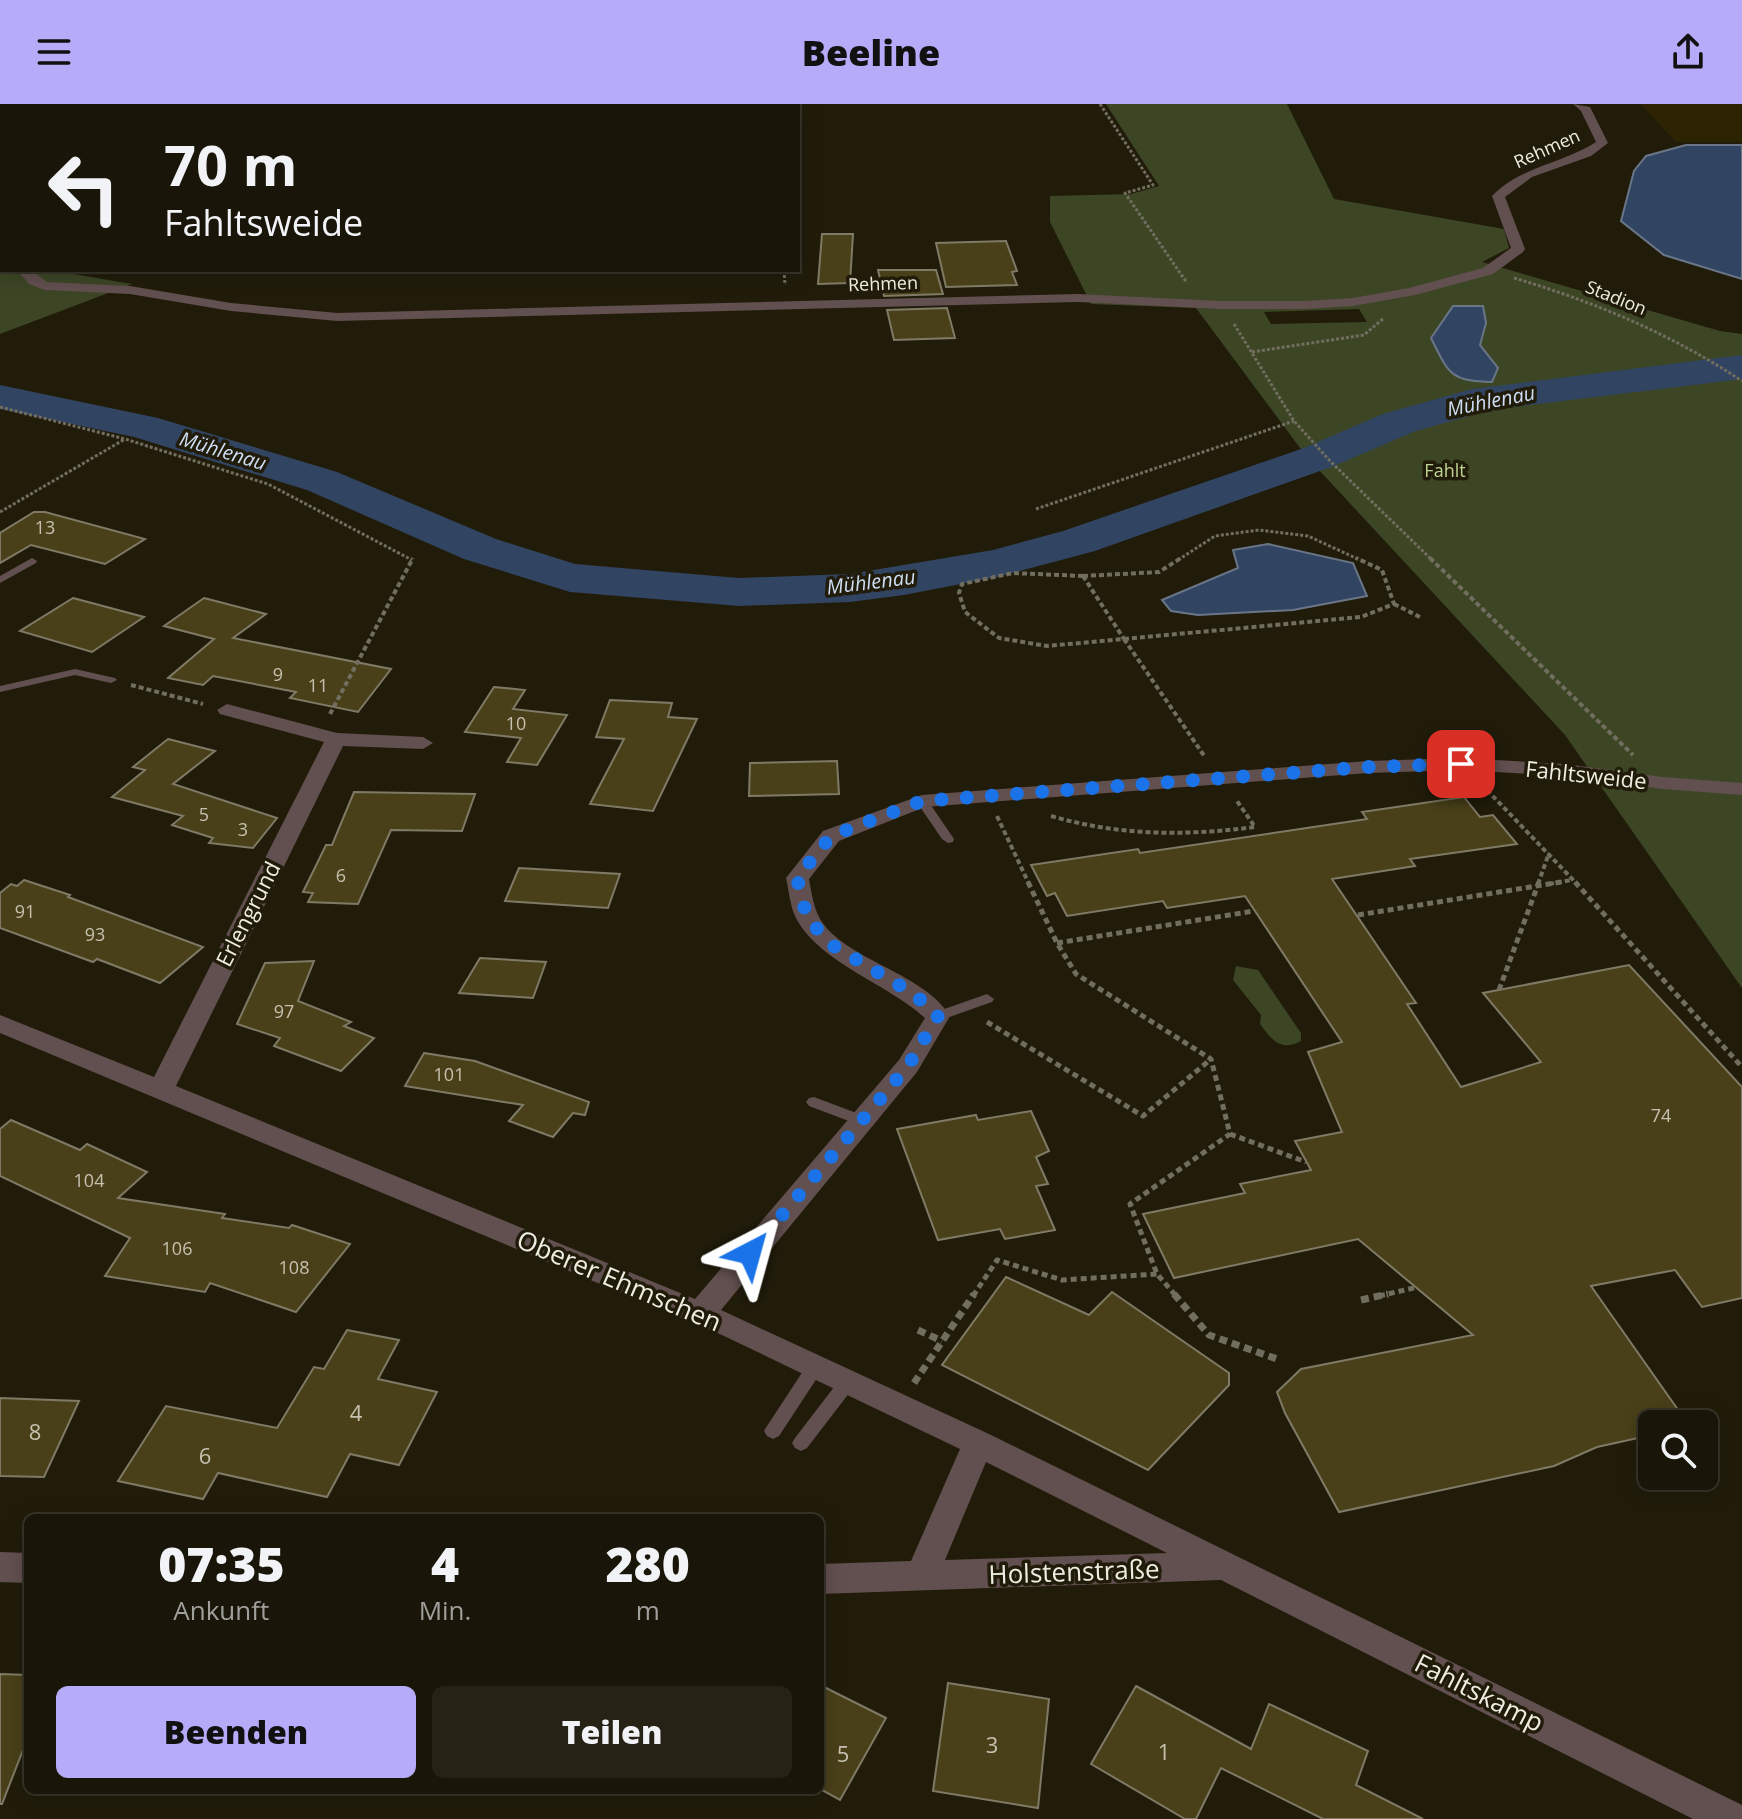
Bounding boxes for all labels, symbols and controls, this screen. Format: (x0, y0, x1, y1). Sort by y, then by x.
text: Beeline (802, 28, 940, 77)
icon: menu (32, 30, 76, 74)
icon: share (1666, 30, 1710, 74)
street label: Rehmen (1510, 123, 1583, 173)
text: 70 m (164, 126, 298, 202)
icon: left (32, 136, 136, 240)
text: Fahltsweide (164, 198, 363, 247)
street label: Rehmen (848, 270, 918, 296)
street label: Stadion (1582, 274, 1650, 320)
water label: Mühlenau (1445, 379, 1537, 422)
water label: Mühlenau (177, 425, 270, 476)
park label: Fahlt (1424, 458, 1466, 482)
house number: 13 (35, 515, 55, 539)
water label: Mühlenau (825, 563, 917, 600)
house number: 9 (273, 662, 283, 686)
house number: 11 (308, 673, 328, 697)
house number: 10 (506, 711, 526, 735)
pin (1427, 730, 1495, 798)
icon: arrive (1439, 742, 1483, 786)
street label: Fahltsweide (1524, 753, 1648, 795)
house number: 5 (199, 802, 209, 826)
house number: 3 (238, 817, 248, 841)
street label: Erlengrund (208, 856, 286, 971)
house number: 6 (336, 863, 346, 887)
house number: 91 (15, 899, 35, 923)
house number: 93 (85, 922, 105, 946)
house number: 97 (274, 999, 294, 1023)
house number: 101 (434, 1062, 464, 1086)
house number: 74 (1651, 1103, 1671, 1127)
house number: 104 (74, 1168, 104, 1192)
position arrow (708, 1211, 792, 1295)
street label: Oberer Ehmschen (511, 1221, 727, 1339)
house number: 106 (162, 1236, 192, 1260)
house number: 108 (279, 1255, 309, 1279)
house number: 4 (350, 1397, 363, 1427)
map controls (1638, 1410, 1718, 1490)
button: search (1638, 1410, 1718, 1490)
house number: 8 (29, 1416, 41, 1446)
house number: 6 (199, 1440, 211, 1470)
text: 07:35 (158, 1531, 285, 1596)
text: 4 (431, 1531, 459, 1596)
text: 280 (605, 1531, 690, 1596)
street label: Holstenstraße (988, 1550, 1160, 1592)
text: Ankunft (173, 1592, 269, 1628)
text: Min. (419, 1592, 471, 1628)
text: m (636, 1592, 660, 1628)
street label: Fahltskamp (1409, 1644, 1550, 1740)
button: Beenden (56, 1686, 416, 1778)
button: Teilen (432, 1686, 792, 1778)
house number: 3 (986, 1729, 998, 1759)
house number: 1 (1158, 1736, 1170, 1766)
house number: 5 (837, 1738, 849, 1768)

